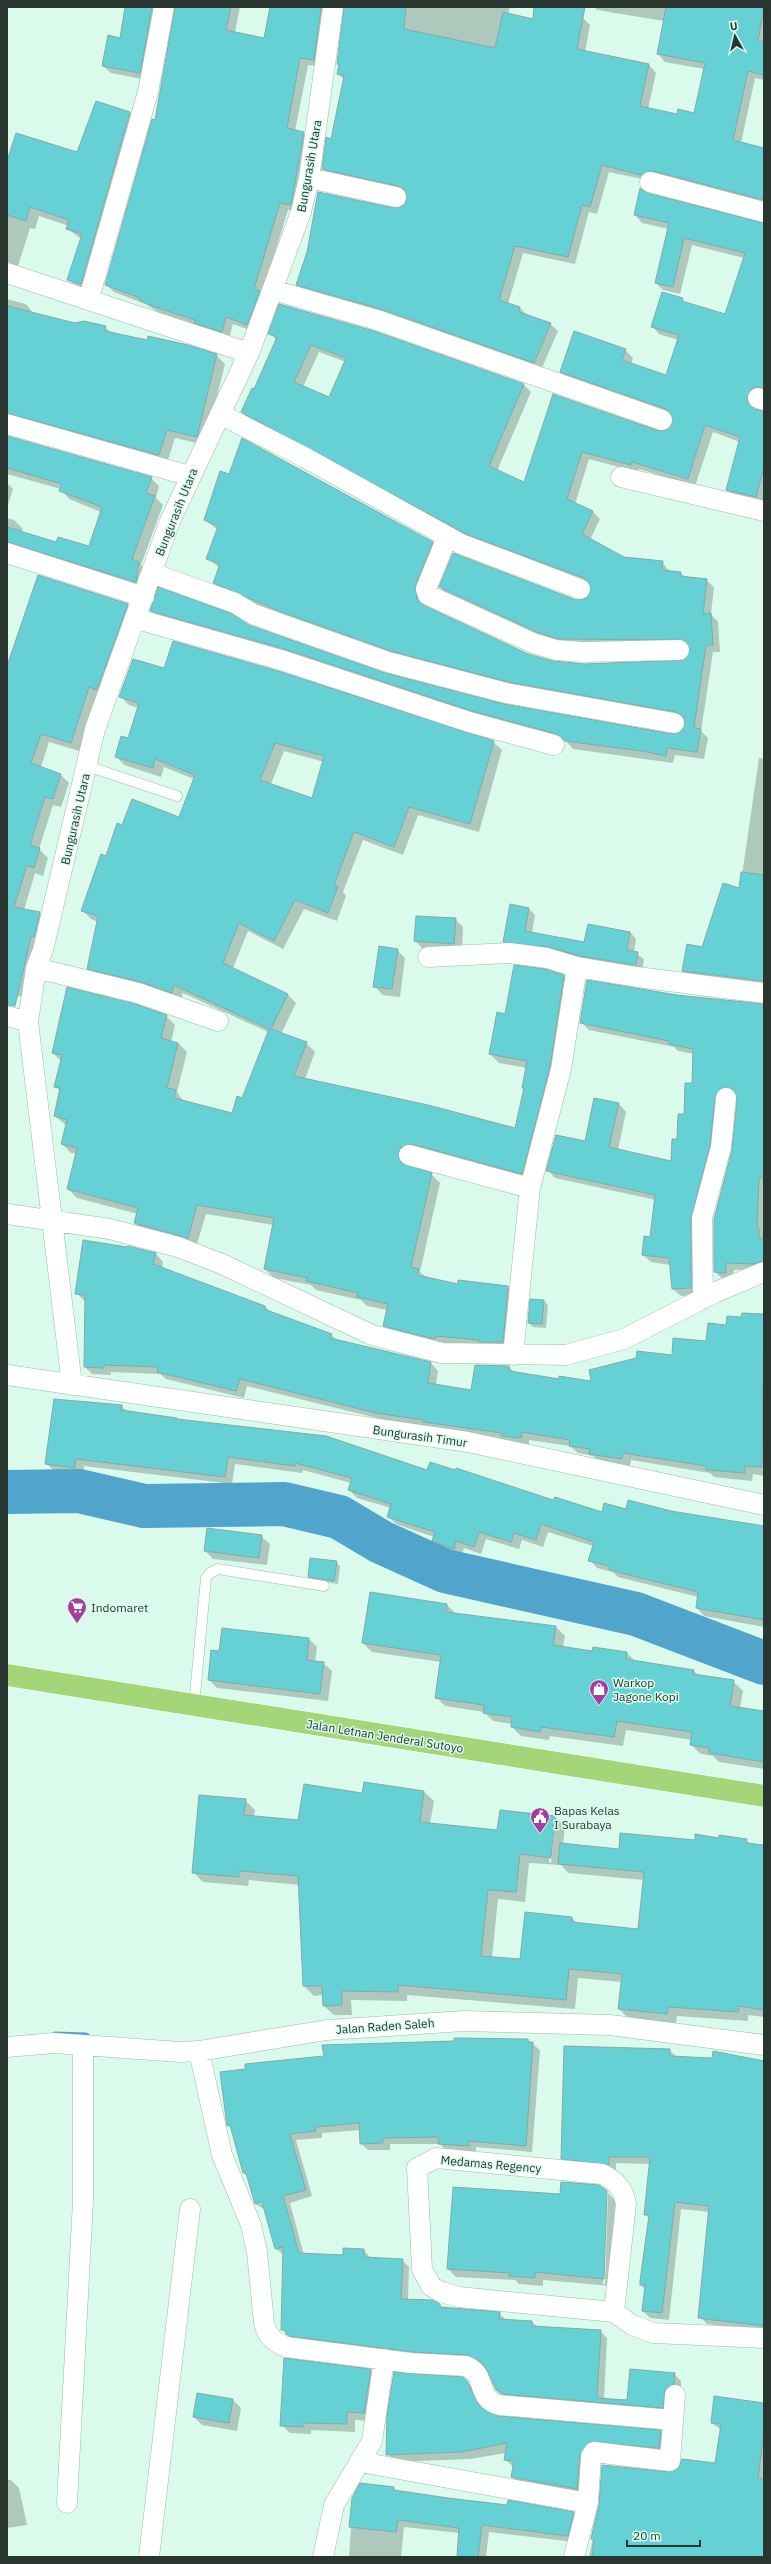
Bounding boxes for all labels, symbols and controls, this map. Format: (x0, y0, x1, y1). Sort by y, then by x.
north arrow (715, 16, 755, 56)
text: U (729, 19, 738, 34)
street label: Bungurasih Utara (294, 118, 325, 213)
street label: Bungurasih Utara (152, 465, 201, 558)
street label: Bungurasih Utara (57, 771, 93, 866)
street label: Bungurasih Timur (372, 1422, 469, 1450)
supermarket icon: Indomaret (66, 1596, 88, 1624)
place label: Indomaret (91, 1600, 148, 1615)
place label: Warkop Jagone Kopi (613, 1675, 679, 1704)
shop icon: Warkop Jagone Kopi (588, 1678, 610, 1706)
street label: Jalan Letnan Jenderal Sutoyo (305, 1716, 465, 1756)
place label: Bapas Kelas I Surabaya (554, 1803, 620, 1832)
public building icon: Bapas Kelas I Surabaya (529, 1806, 551, 1834)
street label: Jalan Raden Saleh (335, 2015, 435, 2037)
street label: Medamas Regency (440, 2152, 542, 2176)
scale bar (627, 2522, 700, 2548)
text: 20 m (633, 2528, 661, 2543)

